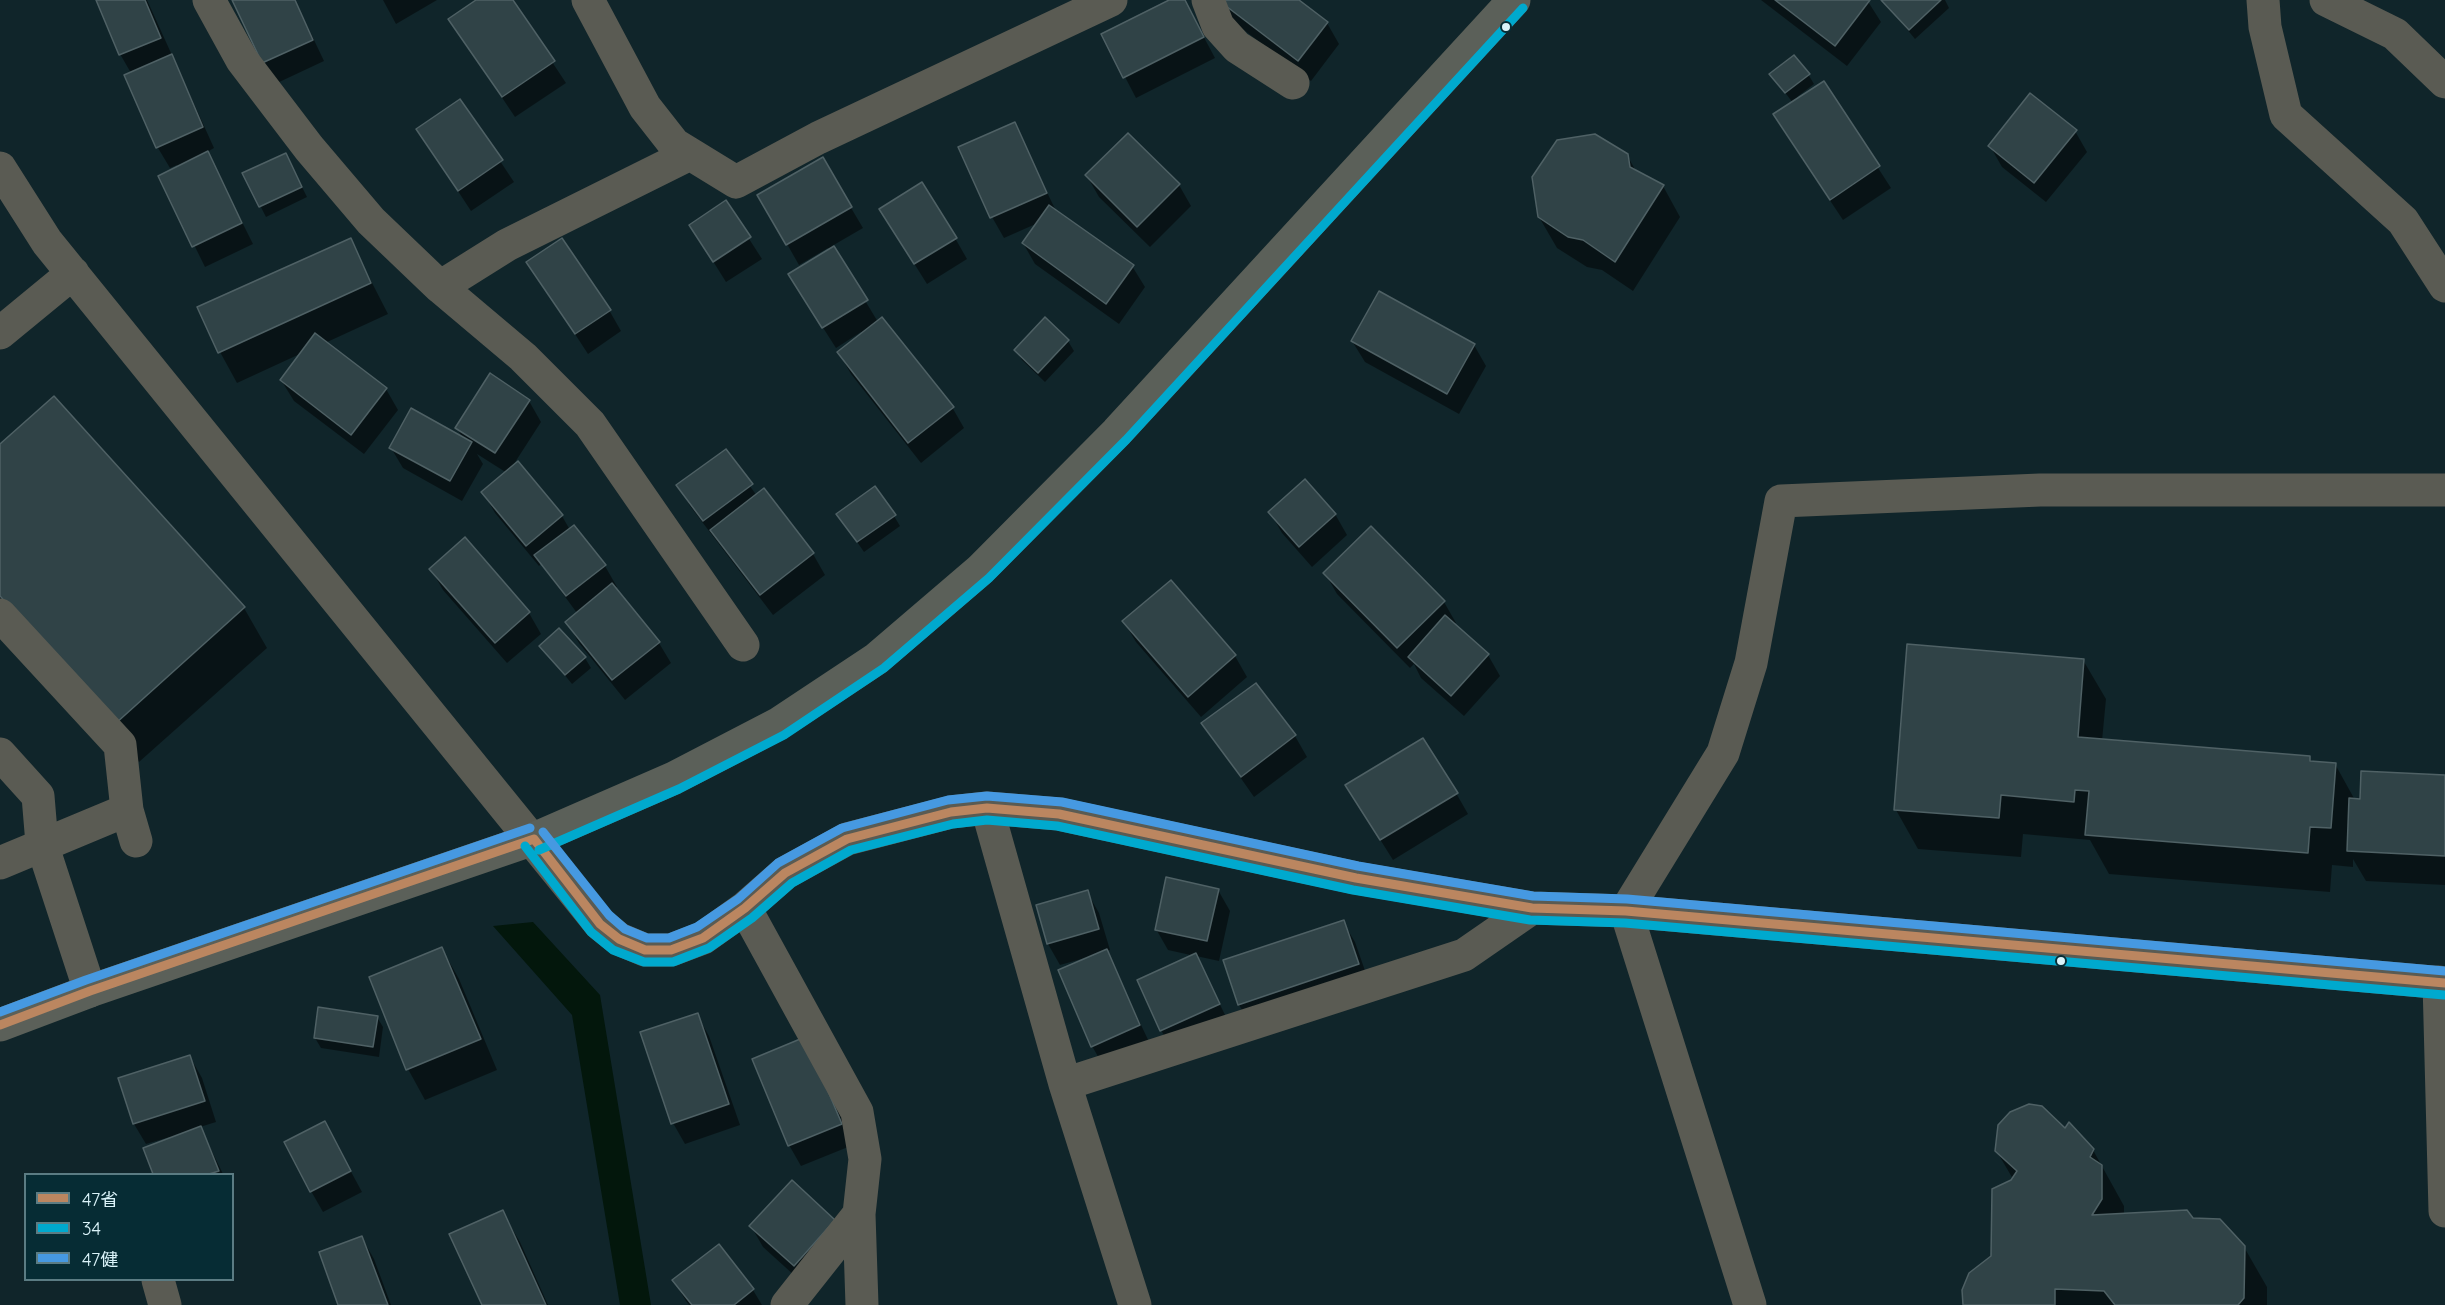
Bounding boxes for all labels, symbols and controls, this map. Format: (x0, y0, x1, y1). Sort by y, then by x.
unlabelled marker (1500, 21, 1512, 33)
unlabelled marker (2055, 955, 2067, 967)
legend (24, 1173, 234, 1281)
text: 47省 (82, 1188, 118, 1211)
text: 34 (82, 1217, 101, 1240)
text: 47健 (82, 1248, 118, 1271)

